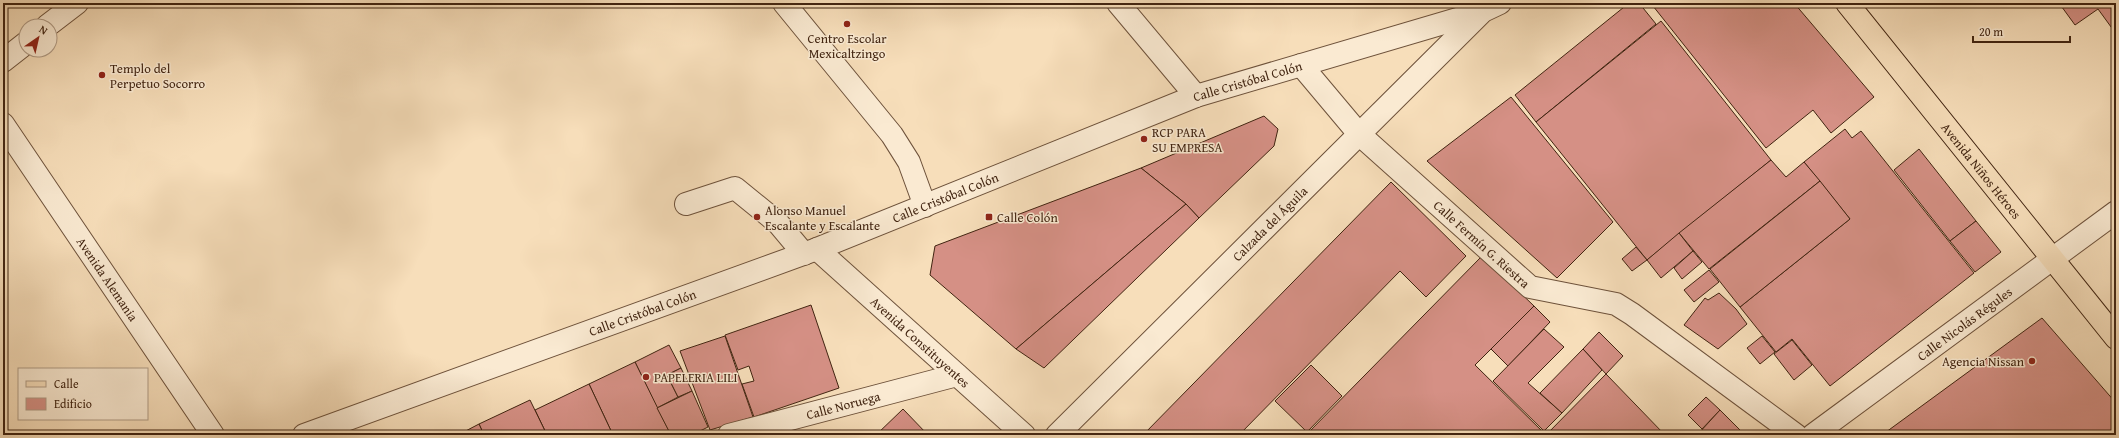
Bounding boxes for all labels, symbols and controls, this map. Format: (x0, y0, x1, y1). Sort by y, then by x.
north arrow (18, 18, 58, 58)
scale bar (1973, 18, 2070, 44)
marker: Centro Escolar Mexicaltzingo (842, 19, 852, 29)
text: N (36, 21, 52, 39)
text: 20 m (1979, 23, 2003, 40)
place label: Centro Escolar Mexicaltzingo (808, 29, 887, 63)
street label: Calle Cristóbal Colón (1191, 56, 1305, 106)
place label: Templo del Perpetuo Socorro (110, 59, 206, 93)
marker: Templo del Perpetuo Socorro (97, 70, 107, 80)
street label: Avenida Niños Héroes (1937, 119, 2026, 223)
place label: RCP PARA SU EMPRESA (1152, 123, 1222, 157)
marker: RCP PARA SU EMPRESA (1139, 134, 1149, 144)
street label: Calle Cristóbal Colón (890, 168, 1002, 228)
street label: Calzada del Águila (1228, 181, 1312, 265)
street label: Calle Fermín G. Riestra (1429, 196, 1534, 293)
place label: Alonso Manuel Escalante y Escalante (765, 201, 880, 235)
place label: Calle Colón (997, 208, 1058, 227)
marker: Alonso Manuel Escalante y Escalante (752, 212, 762, 222)
marker: Calle Colón (984, 212, 994, 222)
street label: Avenida Alemania (72, 233, 143, 326)
street label: Calle Nicolás Régules (1913, 283, 2016, 365)
street label: Calle Cristóbal Colón (586, 284, 700, 341)
street label: Avenida Constituyentes (866, 292, 974, 392)
place label: Agencia Nissan (1942, 352, 2025, 371)
marker: Agencia Nissan (2027, 356, 2037, 366)
legend (18, 368, 148, 420)
place label: PAPELERIA LILI (654, 368, 737, 387)
marker: PAPELERIA LILI (641, 372, 651, 382)
text: Calle (54, 375, 79, 392)
street label: Calle Noruega (804, 386, 883, 424)
text: Edificio (54, 395, 92, 412)

